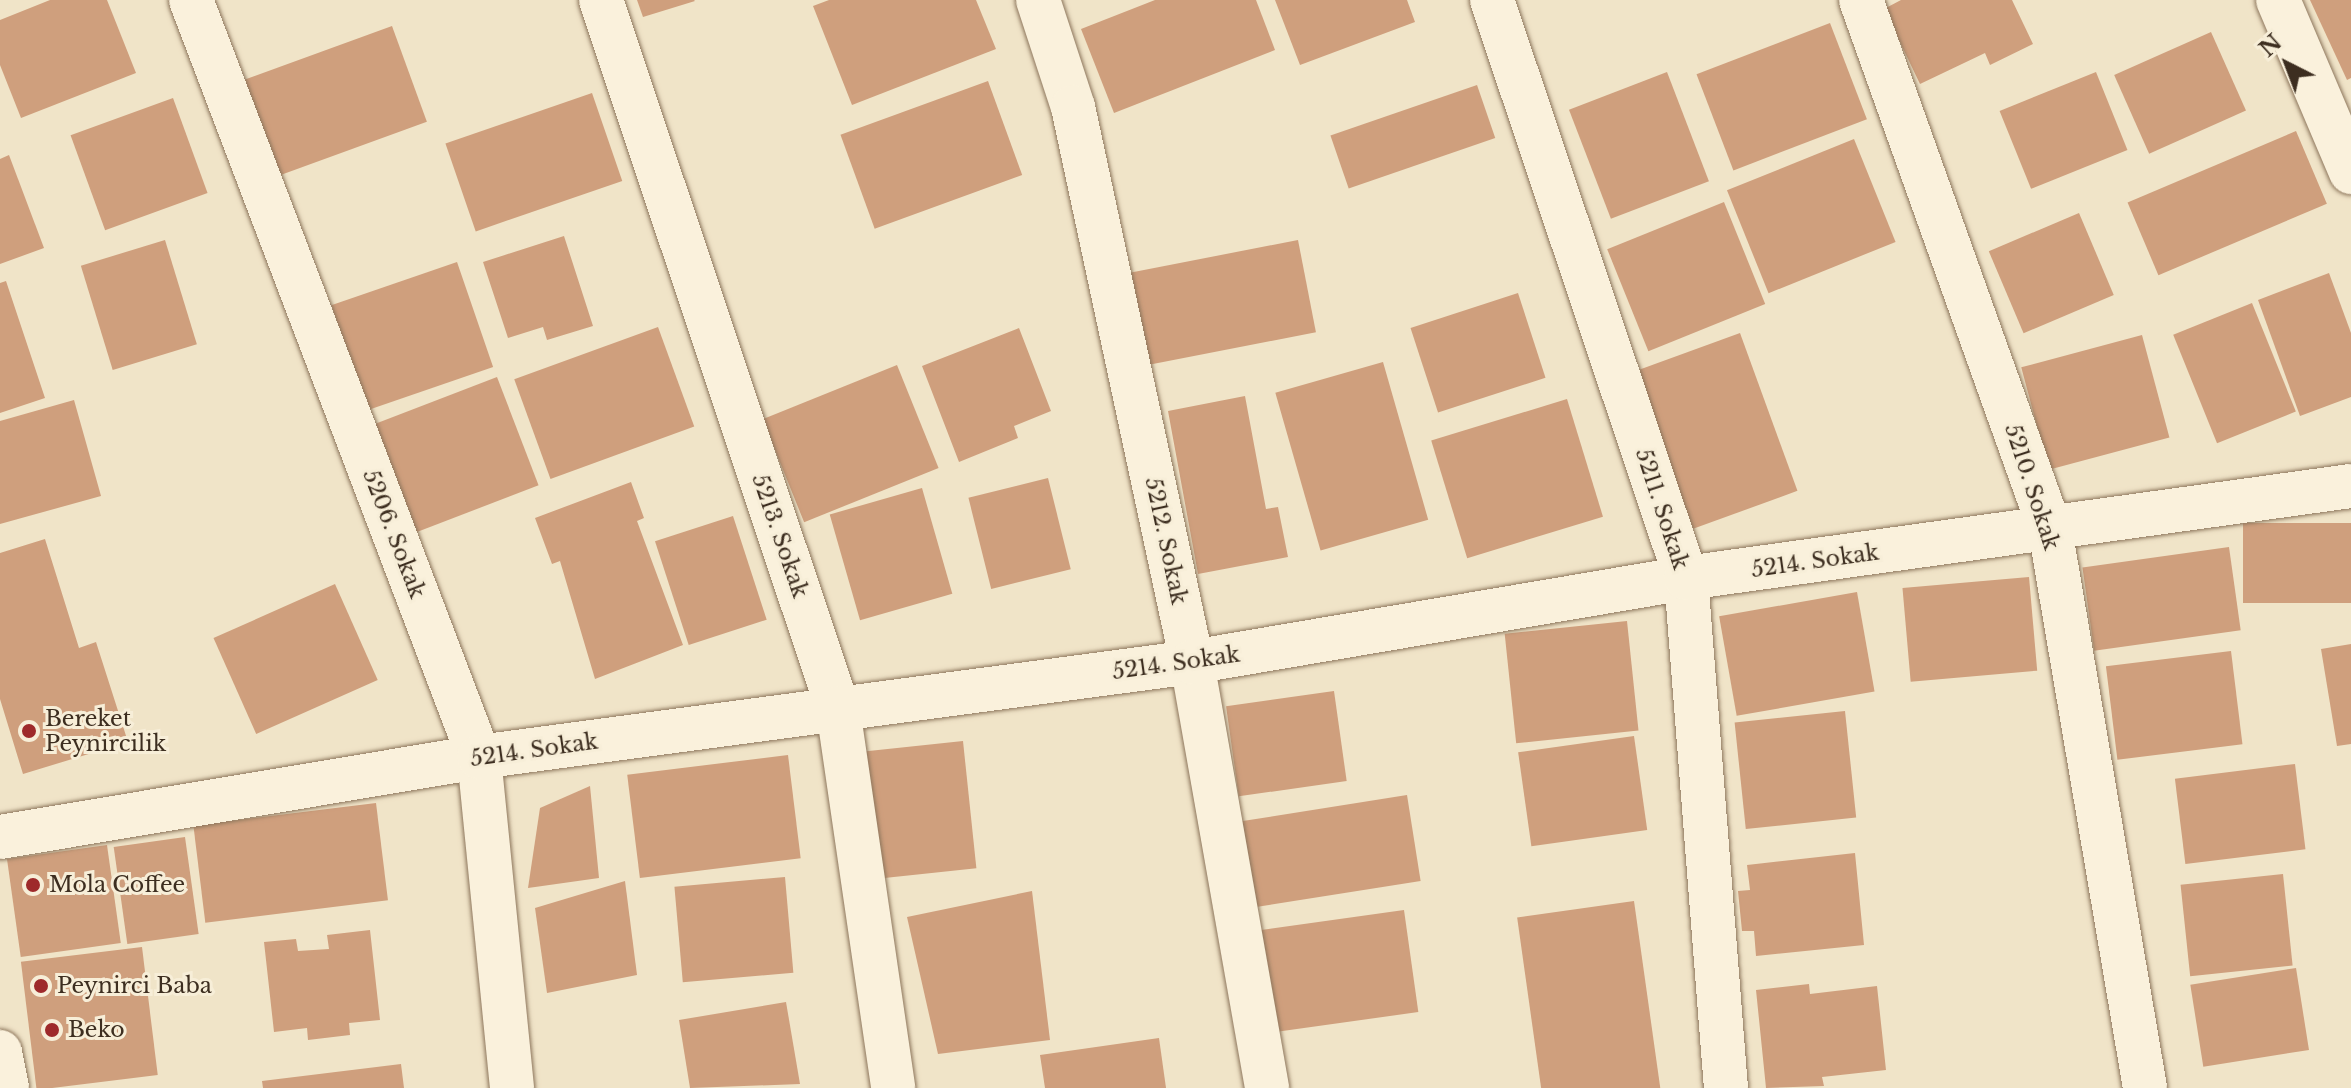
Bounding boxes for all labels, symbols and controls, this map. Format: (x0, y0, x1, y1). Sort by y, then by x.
north arrow (2247, 24, 2327, 104)
text: N (2254, 29, 2287, 63)
street label: 5210. Sokak (1999, 421, 2065, 553)
street label: 5211. Sokak (1630, 445, 1694, 573)
street label: 5206. Sokak (357, 466, 431, 602)
street label: 5213. Sokak (746, 471, 814, 601)
street label: 5212. Sokak (1140, 475, 1192, 607)
street label: 5214. Sokak (1749, 539, 1881, 583)
street label: 5214. Sokak (1110, 641, 1242, 685)
place label: Bereket Peynircilik (45, 705, 166, 756)
marker: Bereket Peynircilik (20, 722, 38, 740)
street label: 5214. Sokak (468, 728, 600, 772)
place label: Mola Coffee (49, 872, 185, 898)
marker: Mola Coffee (24, 876, 42, 894)
place label: Peynirci Baba (57, 973, 212, 999)
marker: Peynirci Baba (32, 977, 50, 995)
place label: Beko (68, 1017, 125, 1043)
marker: Beko (43, 1021, 61, 1039)

